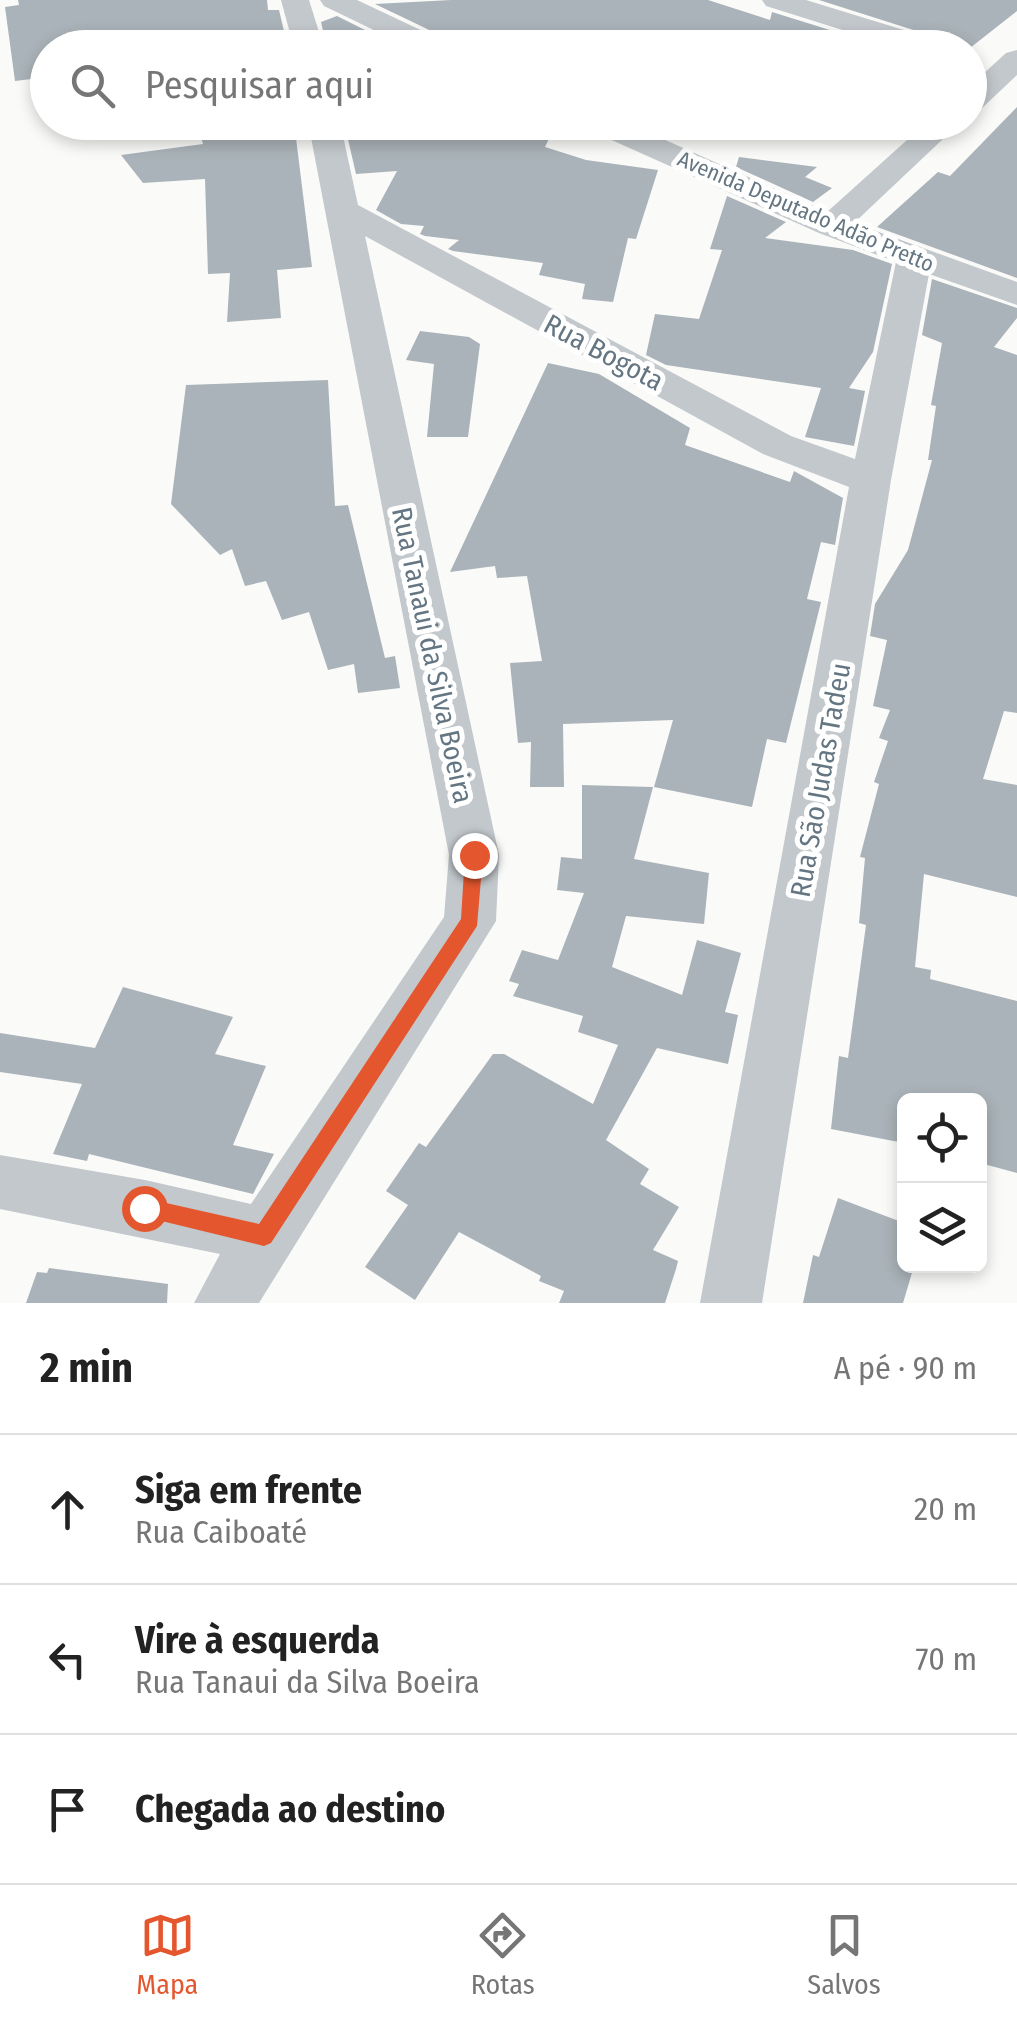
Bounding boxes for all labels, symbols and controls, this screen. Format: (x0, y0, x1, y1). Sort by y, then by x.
search box (30, 30, 987, 140)
icon: search (65, 58, 120, 113)
text: Pesquisar aqui (145, 62, 374, 108)
street label: Avenida Deputado Adão Pretto (674, 145, 938, 278)
street label: Rua Bogota (538, 307, 669, 398)
street label: Rua Tanaui da Silva Boeira (385, 504, 480, 806)
street label: Rua São Judas Tadeu (784, 660, 857, 900)
route end (452, 833, 498, 879)
map controls (897, 1093, 987, 1273)
button: locate (897, 1093, 987, 1183)
button: layers (897, 1183, 987, 1273)
route start (122, 1186, 168, 1232)
text: 2 min (40, 1343, 133, 1393)
text: A pé · 90 m (834, 1349, 977, 1387)
text: Siga em frente (135, 1467, 362, 1513)
icon: ahead (40, 1482, 95, 1537)
text: 20 m (914, 1490, 977, 1528)
text: Rua Caiboaté (135, 1513, 307, 1551)
text: Vire à esquerda (135, 1617, 380, 1663)
icon: left (40, 1632, 95, 1687)
text: 70 m (916, 1640, 977, 1678)
text: Rua Tanaui da Silva Boeira (135, 1663, 480, 1701)
icon: arrive (40, 1782, 95, 1837)
text: Chegada ao destino (135, 1786, 445, 1832)
tab: Mapa (136, 1908, 198, 2001)
tab: Rotas (471, 1908, 535, 2001)
tab: Salvos (807, 1908, 881, 2001)

